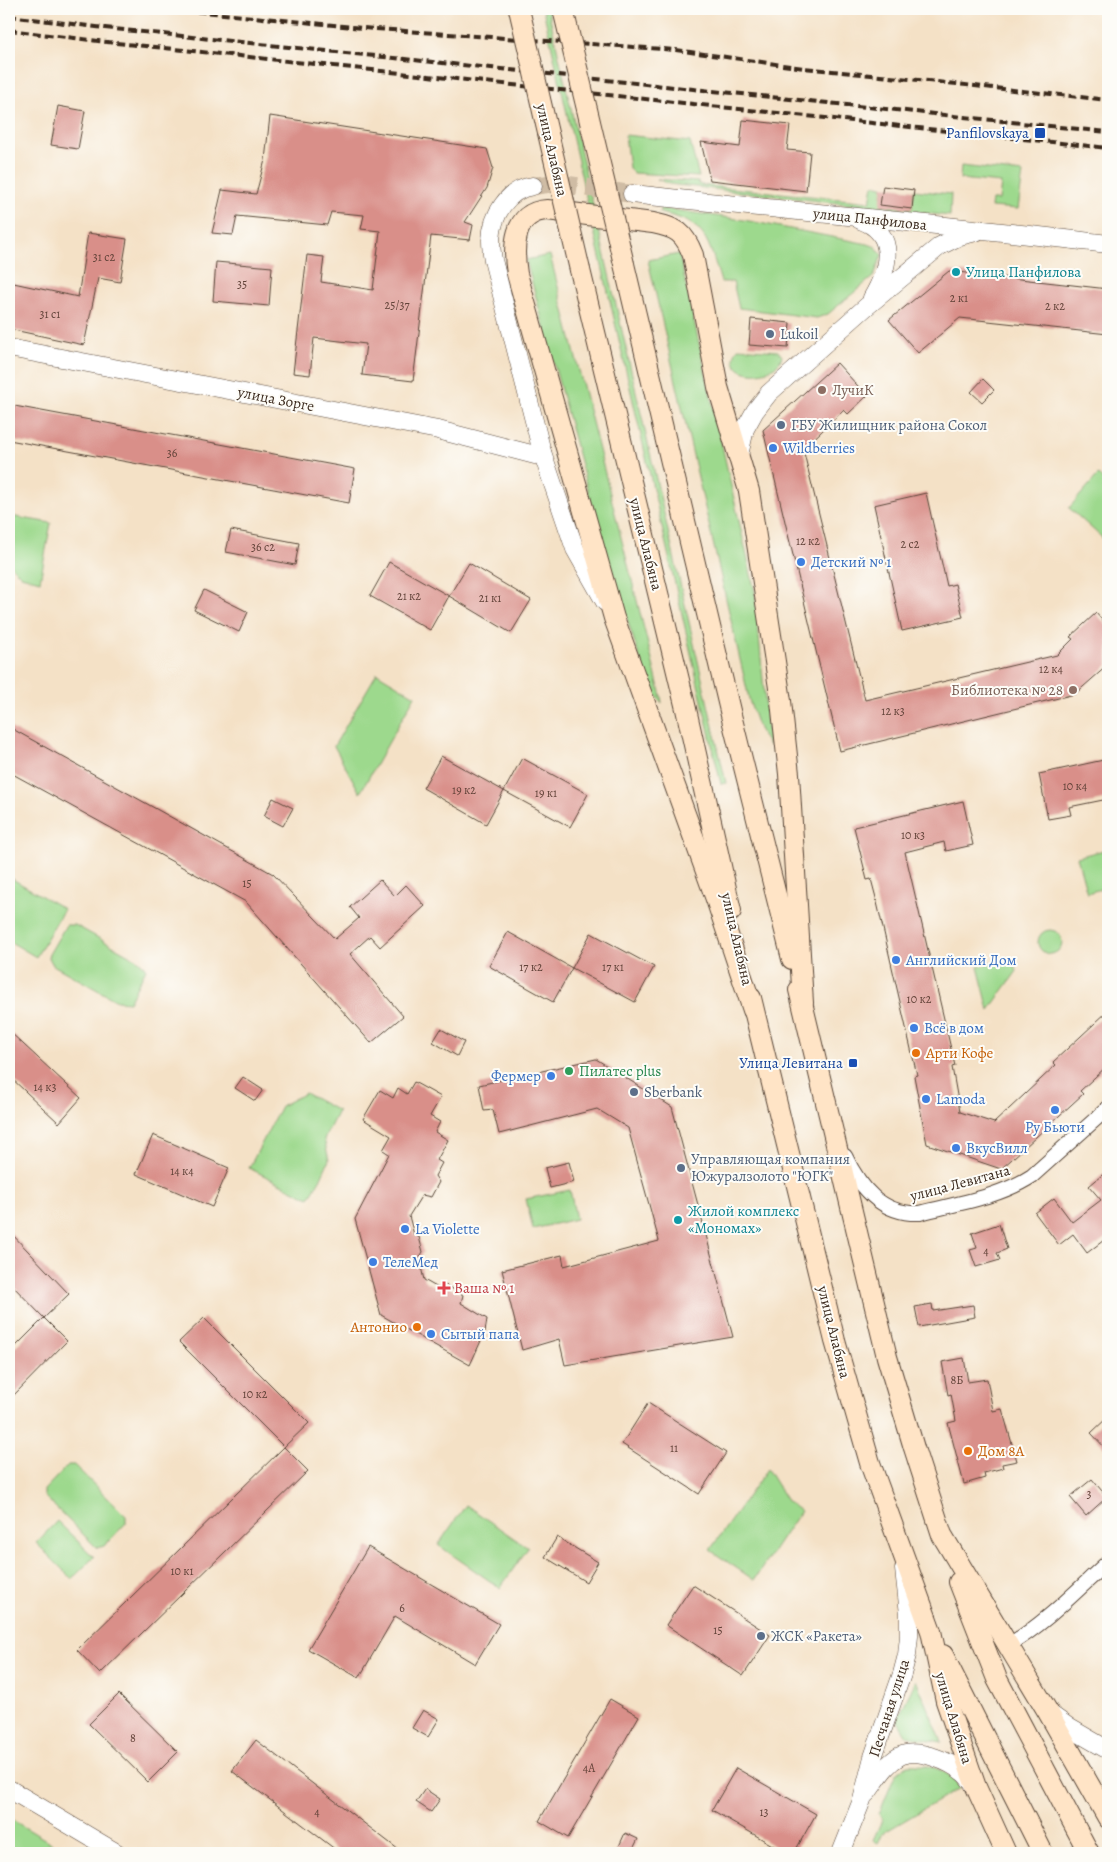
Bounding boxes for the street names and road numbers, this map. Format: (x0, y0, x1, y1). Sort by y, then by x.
street label: улица Алабяна (531, 101, 572, 199)
street label: улица Панфилова (811, 203, 928, 235)
street label: улица Зорге (235, 382, 316, 416)
street label: улица Алабяна (625, 495, 667, 593)
street label: улица Алабяна (716, 890, 757, 988)
street label: улица Левитана (907, 1160, 1012, 1206)
street label: улица Алабяна (813, 1283, 855, 1381)
street label: Песчаная улица (864, 1656, 914, 1760)
street label: улица Алабяна (930, 1669, 977, 1766)

